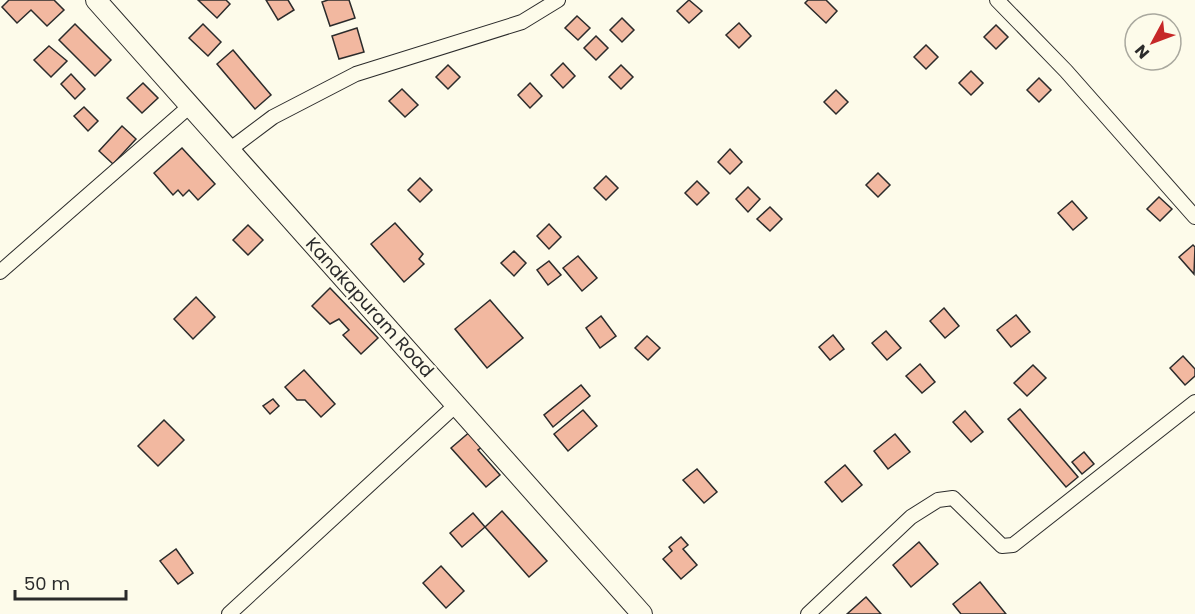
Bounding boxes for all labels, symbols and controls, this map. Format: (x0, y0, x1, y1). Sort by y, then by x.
north arrow (1123, 12, 1183, 72)
text: N (1129, 39, 1155, 64)
street label: Kanakapuram Road (300, 231, 440, 383)
scale bar (15, 563, 126, 601)
text: 50 m (24, 571, 70, 596)

